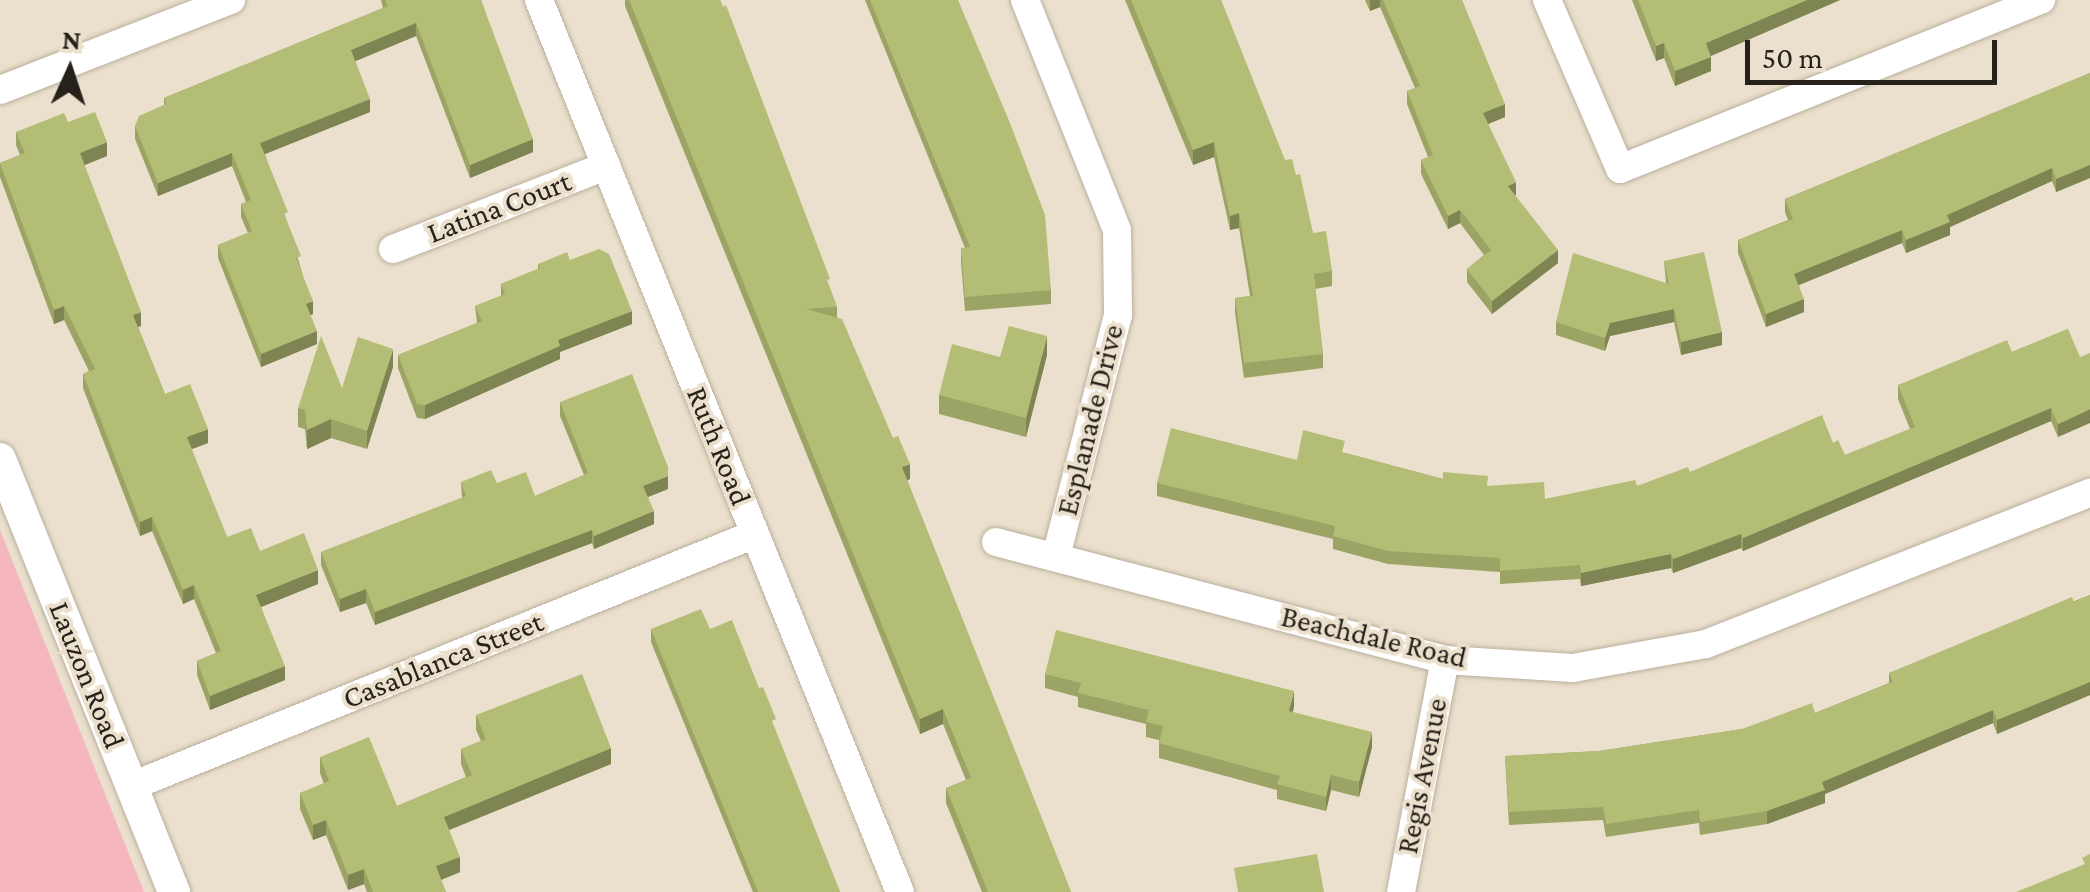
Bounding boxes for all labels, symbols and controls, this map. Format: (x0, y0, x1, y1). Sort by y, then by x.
north arrow (20, 20, 120, 120)
scale bar (1750, 20, 2002, 82)
text: N (61, 24, 82, 56)
text: 50 m (1762, 41, 1823, 74)
street label: Latina Court (422, 163, 576, 251)
street label: Esplanade Drive (1049, 321, 1131, 519)
street label: Ruth Road (679, 381, 759, 511)
street label: Lauzon Road (41, 596, 133, 754)
street label: Beachdale Road (1278, 598, 1470, 676)
street label: Casablanca Street (338, 603, 548, 717)
street label: Regis Avenue (1389, 695, 1455, 857)

